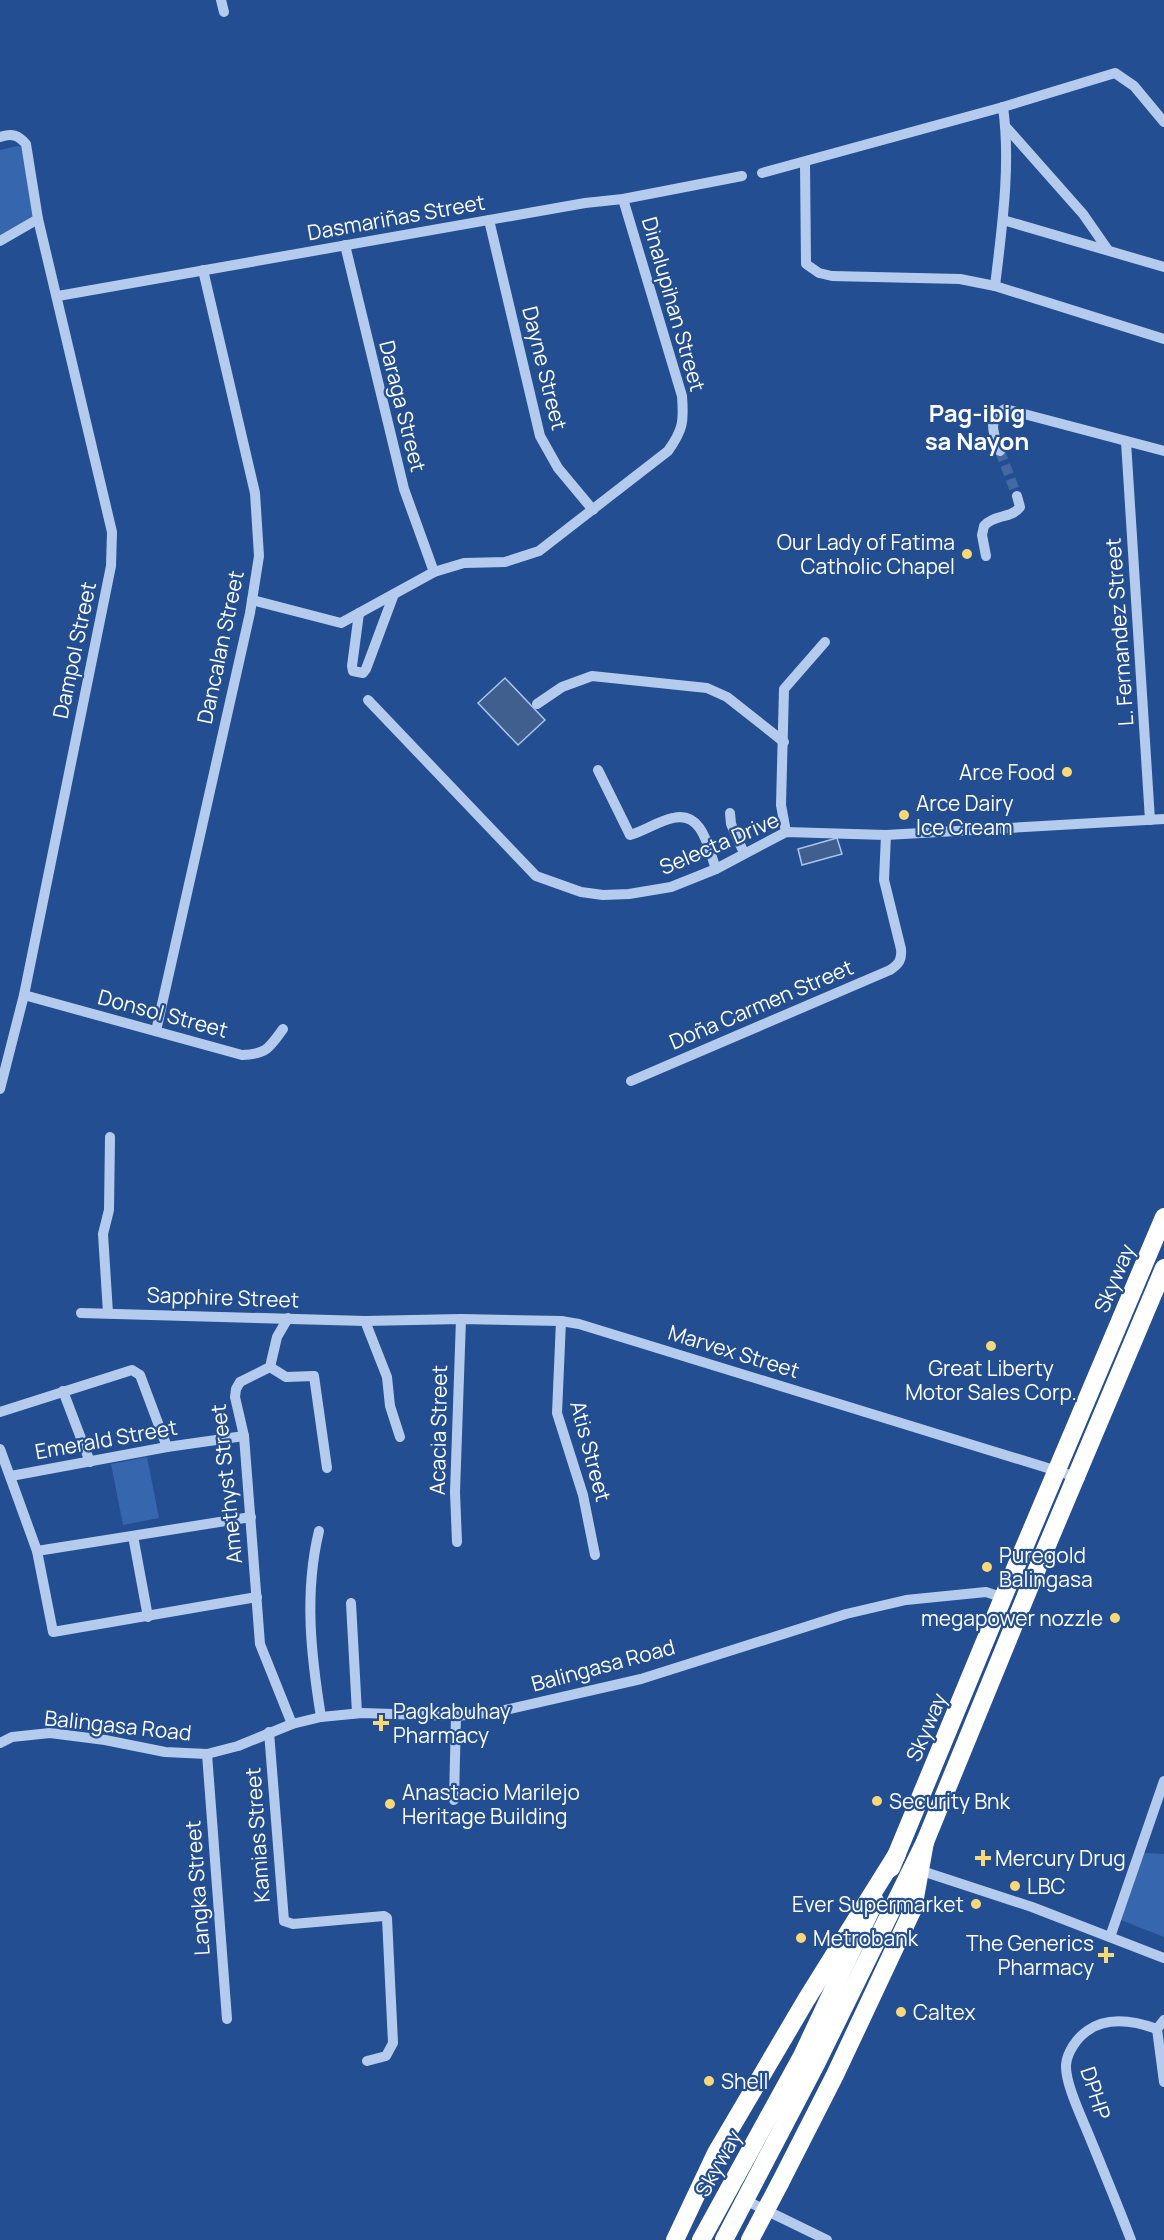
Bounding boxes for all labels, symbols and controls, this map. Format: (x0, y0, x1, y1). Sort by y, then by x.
street label: Dasmariñas Street (305, 188, 487, 246)
street label: Dinalupihan Street (636, 213, 712, 395)
street label: Dayne Street (516, 303, 574, 433)
street label: Daraga Street (373, 337, 433, 475)
district label: Pag-ibig sa Nayon (925, 396, 1029, 457)
place label: Our Lady of Fatima Catholic Chapel (777, 528, 955, 580)
street label: L. Fernandez Street (1098, 537, 1140, 727)
marker: Our Lady of Fatima Catholic Chapel (960, 547, 974, 561)
street label: Dancalan Street (190, 568, 250, 726)
street label: Dampol Street (46, 579, 102, 721)
place label: Arce Food (959, 758, 1055, 786)
marker: Arce Food (1060, 765, 1074, 779)
place label: Arce Dairy Ice Cream (916, 789, 1014, 841)
street label: Selecta Drive (655, 805, 783, 881)
marker: Arce Dairy Ice Cream (897, 808, 911, 822)
street label: Doña Carmen Street (665, 953, 857, 1055)
street label: Donsol Street (95, 982, 231, 1044)
street label: Skyway (1087, 1239, 1141, 1317)
street label: Sapphire Street (146, 1280, 300, 1314)
street label: Marvex Street (665, 1318, 803, 1384)
marker: Great Liberty Motor Sales Corp. (984, 1339, 998, 1353)
place label: Great Liberty Motor Sales Corp. (905, 1354, 1077, 1406)
street label: Acacia Street (423, 1365, 453, 1495)
street label: Atis Street (564, 1398, 618, 1504)
street label: Amethyst Street (204, 1403, 248, 1565)
street label: Emerald Street (33, 1413, 179, 1465)
place label: Puregold Balingasa (999, 1541, 1093, 1593)
marker: Puregold Balingasa (980, 1560, 994, 1574)
place label: megapower nozzle (921, 1604, 1103, 1632)
marker: megapower nozzle (1108, 1611, 1122, 1625)
street label: Balingasa Road (528, 1632, 678, 1698)
street label: Skyway (899, 1688, 953, 1766)
place label: Pagkabuhay Pharmacy (393, 1697, 511, 1749)
street label: Balingasa Road (43, 1703, 193, 1747)
marker: Pagkabuhay Pharmacy (374, 1716, 388, 1730)
street label: Kamias Street (238, 1766, 276, 1904)
place label: Anastacio Marilejo Heritage Building (402, 1778, 580, 1830)
place label: Security Bnk (889, 1787, 1011, 1815)
marker: Security Bnk (870, 1794, 884, 1808)
marker: Anastacio Marilejo Heritage Building (383, 1797, 397, 1811)
street label: Langka Street (178, 1820, 216, 1956)
place label: Mercury Drug (995, 1844, 1126, 1872)
marker: Mercury Drug (976, 1851, 990, 1865)
place label: LBC (1027, 1872, 1066, 1900)
marker: LBC (1008, 1879, 1022, 1893)
place label: Ever Supermarket (792, 1890, 964, 1918)
marker: Ever Supermarket (969, 1897, 983, 1911)
place label: Metrobank (813, 1924, 919, 1952)
place label: The Generics Pharmacy (966, 1929, 1094, 1981)
marker: Metrobank (794, 1931, 808, 1945)
marker: The Generics Pharmacy (1099, 1948, 1113, 1962)
place label: Caltex (913, 1998, 976, 2026)
marker: Caltex (894, 2005, 908, 2019)
street label: DPHP (1074, 2063, 1118, 2123)
place label: Shell (721, 2067, 769, 2095)
marker: Shell (702, 2074, 716, 2088)
street label: Skyway (688, 2125, 748, 2201)

